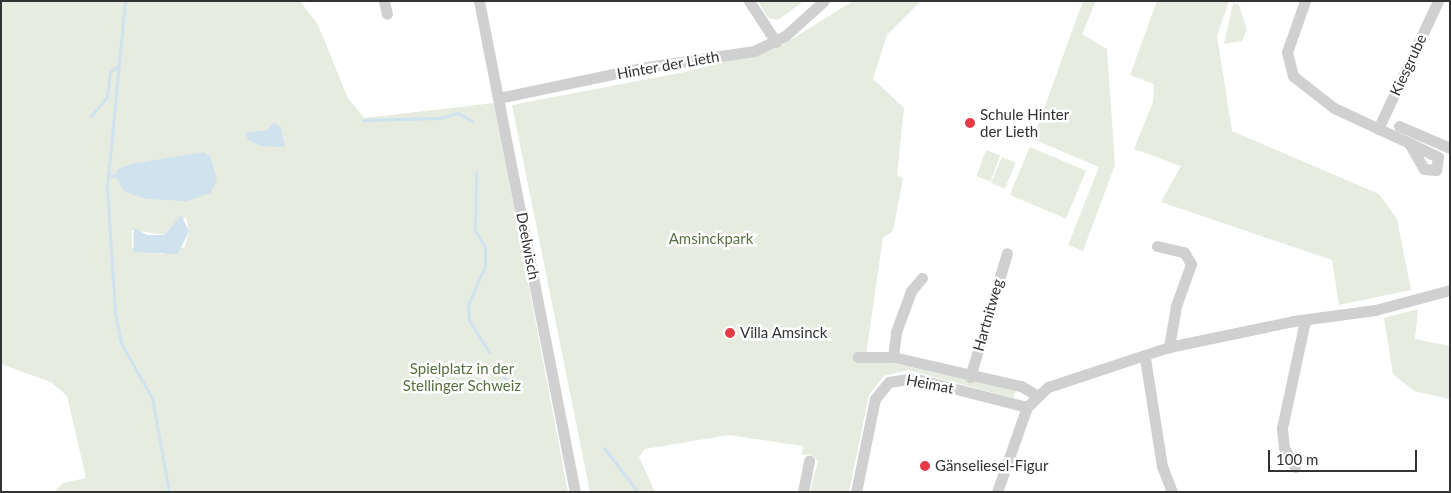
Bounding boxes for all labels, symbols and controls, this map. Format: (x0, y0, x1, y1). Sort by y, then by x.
street label: Kiesgrube (1386, 31, 1430, 99)
street label: Hinter der Lieth (615, 47, 721, 83)
place label: Schule Hinter der Lieth (980, 105, 1069, 140)
marker: Schule Hinter der Lieth (964, 117, 976, 129)
street label: Deelwisch (513, 211, 543, 281)
park label: Amsinckpark (669, 230, 753, 248)
street label: Hartnitweg (969, 277, 1007, 353)
place label: Villa Amsinck (740, 324, 828, 342)
marker: Villa Amsinck (724, 327, 736, 339)
park label: Spielplatz in der Stellinger Schweiz (403, 359, 521, 394)
street label: Heimat (905, 371, 955, 397)
scale bar (1271, 440, 1420, 472)
text: 100 m (1276, 450, 1318, 468)
place label: Gänseliesel-Figur (935, 457, 1048, 475)
marker: Gänseliesel-Figur (919, 460, 931, 472)

